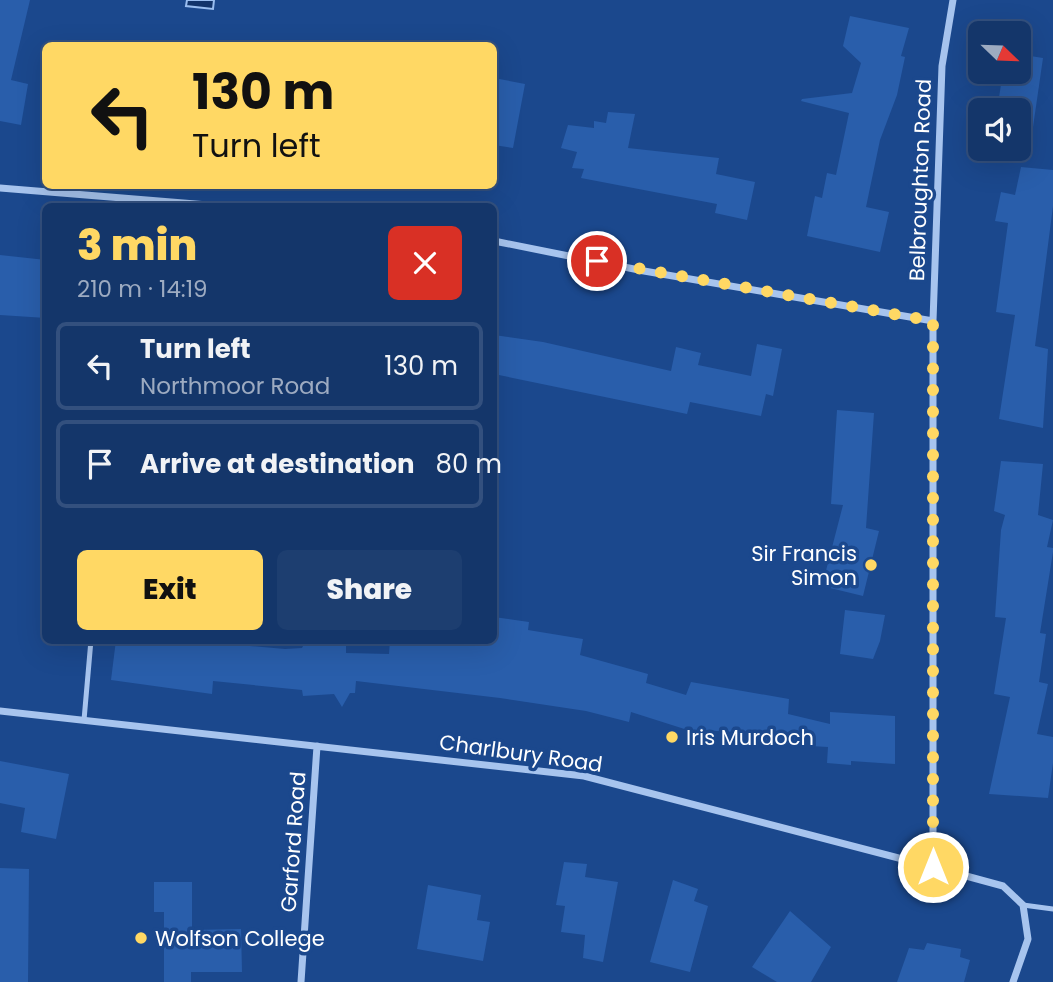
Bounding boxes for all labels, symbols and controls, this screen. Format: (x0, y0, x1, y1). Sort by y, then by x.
north arrow (968, 21, 1031, 84)
map controls (968, 21, 1031, 161)
text: 130 m (192, 58, 334, 126)
icon: left (77, 70, 168, 161)
street label: Belbroughton Road (902, 78, 938, 282)
button: sound (968, 98, 1031, 161)
text: Turn left (192, 123, 321, 168)
text: 3 min (77, 216, 197, 275)
button: close (388, 226, 462, 300)
pin (567, 231, 627, 291)
icon: arrive (578, 242, 616, 280)
text: 210 m · 14:19 (77, 273, 208, 305)
text: Turn left (140, 331, 251, 367)
icon: left (81, 347, 119, 385)
text: 130 m (384, 348, 458, 384)
text: Northmoor Road (140, 370, 330, 402)
icon: arrive (81, 445, 119, 483)
text: Arrive at destination (140, 446, 415, 482)
text: 80 m (436, 446, 502, 482)
place label: Sir Francis Simon (751, 539, 857, 592)
button: Exit (77, 550, 263, 630)
button: Share (277, 550, 462, 630)
marker: Sir Francis Simon (863, 557, 879, 573)
place label: Iris Murdoch (686, 723, 814, 752)
street label: Charlbury Road (438, 727, 604, 779)
marker: Iris Murdoch (664, 729, 680, 745)
street label: Garford Road (274, 771, 312, 913)
position arrow (896, 830, 970, 904)
place label: Wolfson College (155, 924, 325, 953)
marker: Wolfson College (133, 930, 149, 946)

